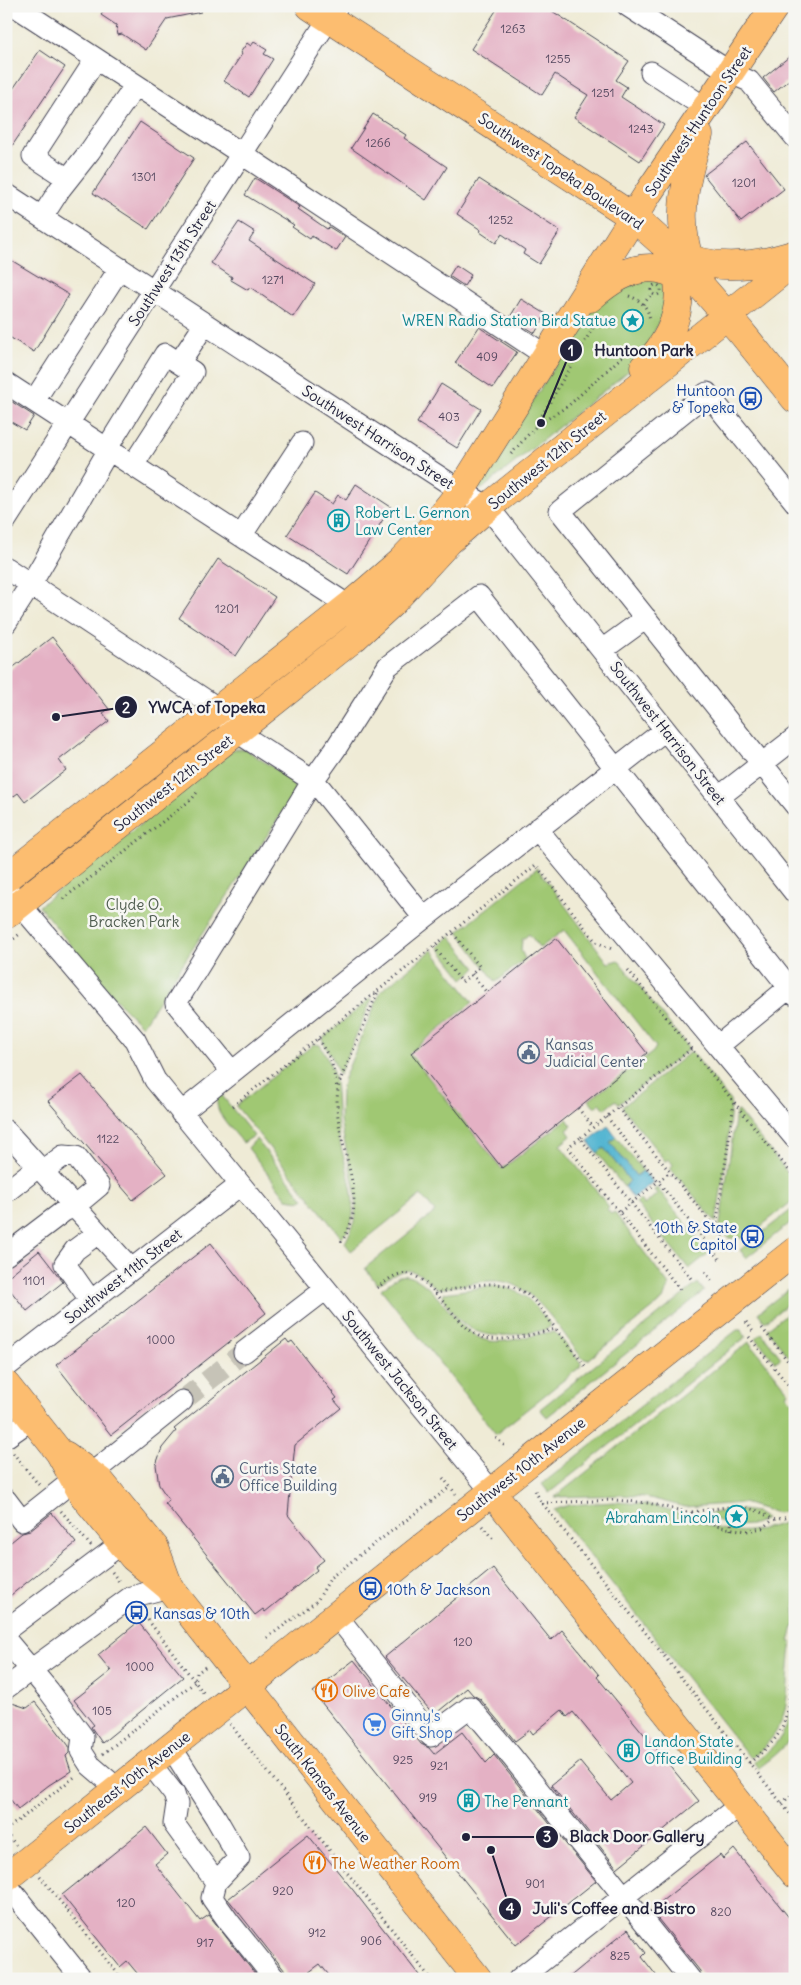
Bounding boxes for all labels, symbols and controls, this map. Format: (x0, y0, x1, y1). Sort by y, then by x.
house number: 1263 (500, 21, 526, 36)
street label: Southwest Huntoon Street (641, 42, 755, 200)
house number: 1255 (545, 51, 571, 66)
house number: 1251 (591, 85, 615, 100)
street label: Southwest Topeka Boulevard (475, 109, 647, 234)
house number: 1243 (629, 121, 654, 136)
house number: 1266 (365, 135, 391, 150)
house number: 1301 (132, 169, 156, 184)
house number: 1201 (732, 175, 756, 190)
street label: Southwest 13th Street (124, 196, 220, 330)
house number: 1252 (489, 212, 514, 227)
house number: 1271 (262, 272, 284, 287)
place icon: WREN Radio Station Bird Statue (620, 308, 644, 332)
place label: WREN Radio Station Bird Statue (402, 311, 616, 330)
callout: Huntoon Park (559, 335, 703, 366)
text: Huntoon Park (594, 340, 694, 360)
text: 1 (568, 341, 574, 360)
house number: 409 (476, 349, 498, 364)
street label: Southwest Harrison Street (299, 381, 457, 493)
place label: Huntoon & Topeka (672, 381, 735, 417)
bus stop icon: Huntoon & Topeka (739, 387, 763, 411)
street label: Southwest 12th Street (484, 407, 610, 513)
house number: 403 (438, 409, 460, 424)
place label: Robert L. Gernon Law Center (355, 503, 470, 539)
building icon: Robert L. Gernon Law Center (327, 509, 351, 533)
house number: 1201 (215, 601, 239, 616)
street label: Southwest Harrison Street (606, 657, 730, 809)
callout: YWCA of Topeka (114, 692, 276, 723)
text: YWCA of Topeka (147, 697, 266, 718)
text: 2 (122, 698, 130, 717)
street label: Southwest 12th Street (110, 731, 236, 835)
park label: Clyde O. Bracken Park (89, 895, 180, 931)
place label: Kansas Judicial Center (545, 1035, 645, 1071)
public building icon: Kansas Judicial Center (517, 1041, 541, 1065)
house number: 1122 (97, 1131, 120, 1146)
place label: 10th & State Capitol (654, 1218, 737, 1254)
street label: Southwest 11th Street (61, 1224, 185, 1328)
bus stop icon: 10th & State Capitol (741, 1224, 765, 1248)
house number: 1101 (23, 1273, 45, 1288)
street label: Southwest Jackson Street (338, 1307, 462, 1453)
house number: 1000 (147, 1332, 175, 1347)
street label: Southwest 10th Avenue (453, 1413, 589, 1525)
place label: Curtis State Office Building (239, 1459, 337, 1495)
public building icon: Curtis State Office Building (211, 1465, 235, 1489)
place icon: Abraham Lincoln (724, 1505, 748, 1529)
place label: Abraham Lincoln (605, 1508, 720, 1527)
bus stop icon: 10th & Jackson (359, 1577, 383, 1601)
place label: 10th & Jackson (387, 1580, 491, 1599)
bus stop icon: Kansas & 10th (125, 1601, 149, 1625)
place label: Kansas & 10th (153, 1604, 250, 1623)
house number: 120 (453, 1634, 473, 1649)
house number: 1000 (126, 1659, 154, 1674)
restaurant icon: Olive Cafe (314, 1679, 338, 1703)
place label: Olive Cafe (342, 1682, 410, 1701)
house number: 105 (92, 1703, 112, 1718)
place label: Ginny's Gift Shop (391, 1706, 453, 1742)
supermarket icon: Ginny's Gift Shop (363, 1712, 387, 1736)
street label: South Kansas Avenue (271, 1720, 375, 1846)
street label: Southeast 10th Avenue (60, 1727, 194, 1837)
place label: Landon State Office Building (644, 1732, 742, 1768)
building icon: Landon State Office Building (616, 1738, 640, 1762)
house number: 925 (393, 1752, 413, 1767)
house number: 921 (430, 1758, 448, 1773)
building icon: The Pennant (456, 1789, 480, 1813)
house number: 919 (419, 1790, 437, 1805)
place label: The Pennant (484, 1792, 568, 1811)
callout: Black Door Gallery (534, 1821, 714, 1852)
text: Black Door Gallery (570, 1826, 705, 1847)
text: 3 (543, 1827, 551, 1846)
restaurant icon: The Weather Room (303, 1851, 327, 1875)
place label: The Weather Room (331, 1854, 460, 1873)
house number: 901 (525, 1876, 545, 1891)
house number: 920 (272, 1883, 294, 1898)
callout: Juli's Coffee and Bistro (497, 1893, 705, 1924)
house number: 120 (116, 1895, 136, 1910)
text: Juli's Coffee and Bistro (533, 1898, 695, 1918)
text: 4 (506, 1899, 515, 1918)
house number: 820 (710, 1904, 732, 1919)
house number: 912 (308, 1925, 327, 1940)
house number: 906 (360, 1933, 382, 1948)
house number: 917 (196, 1935, 214, 1950)
house number: 825 (610, 1948, 630, 1963)

